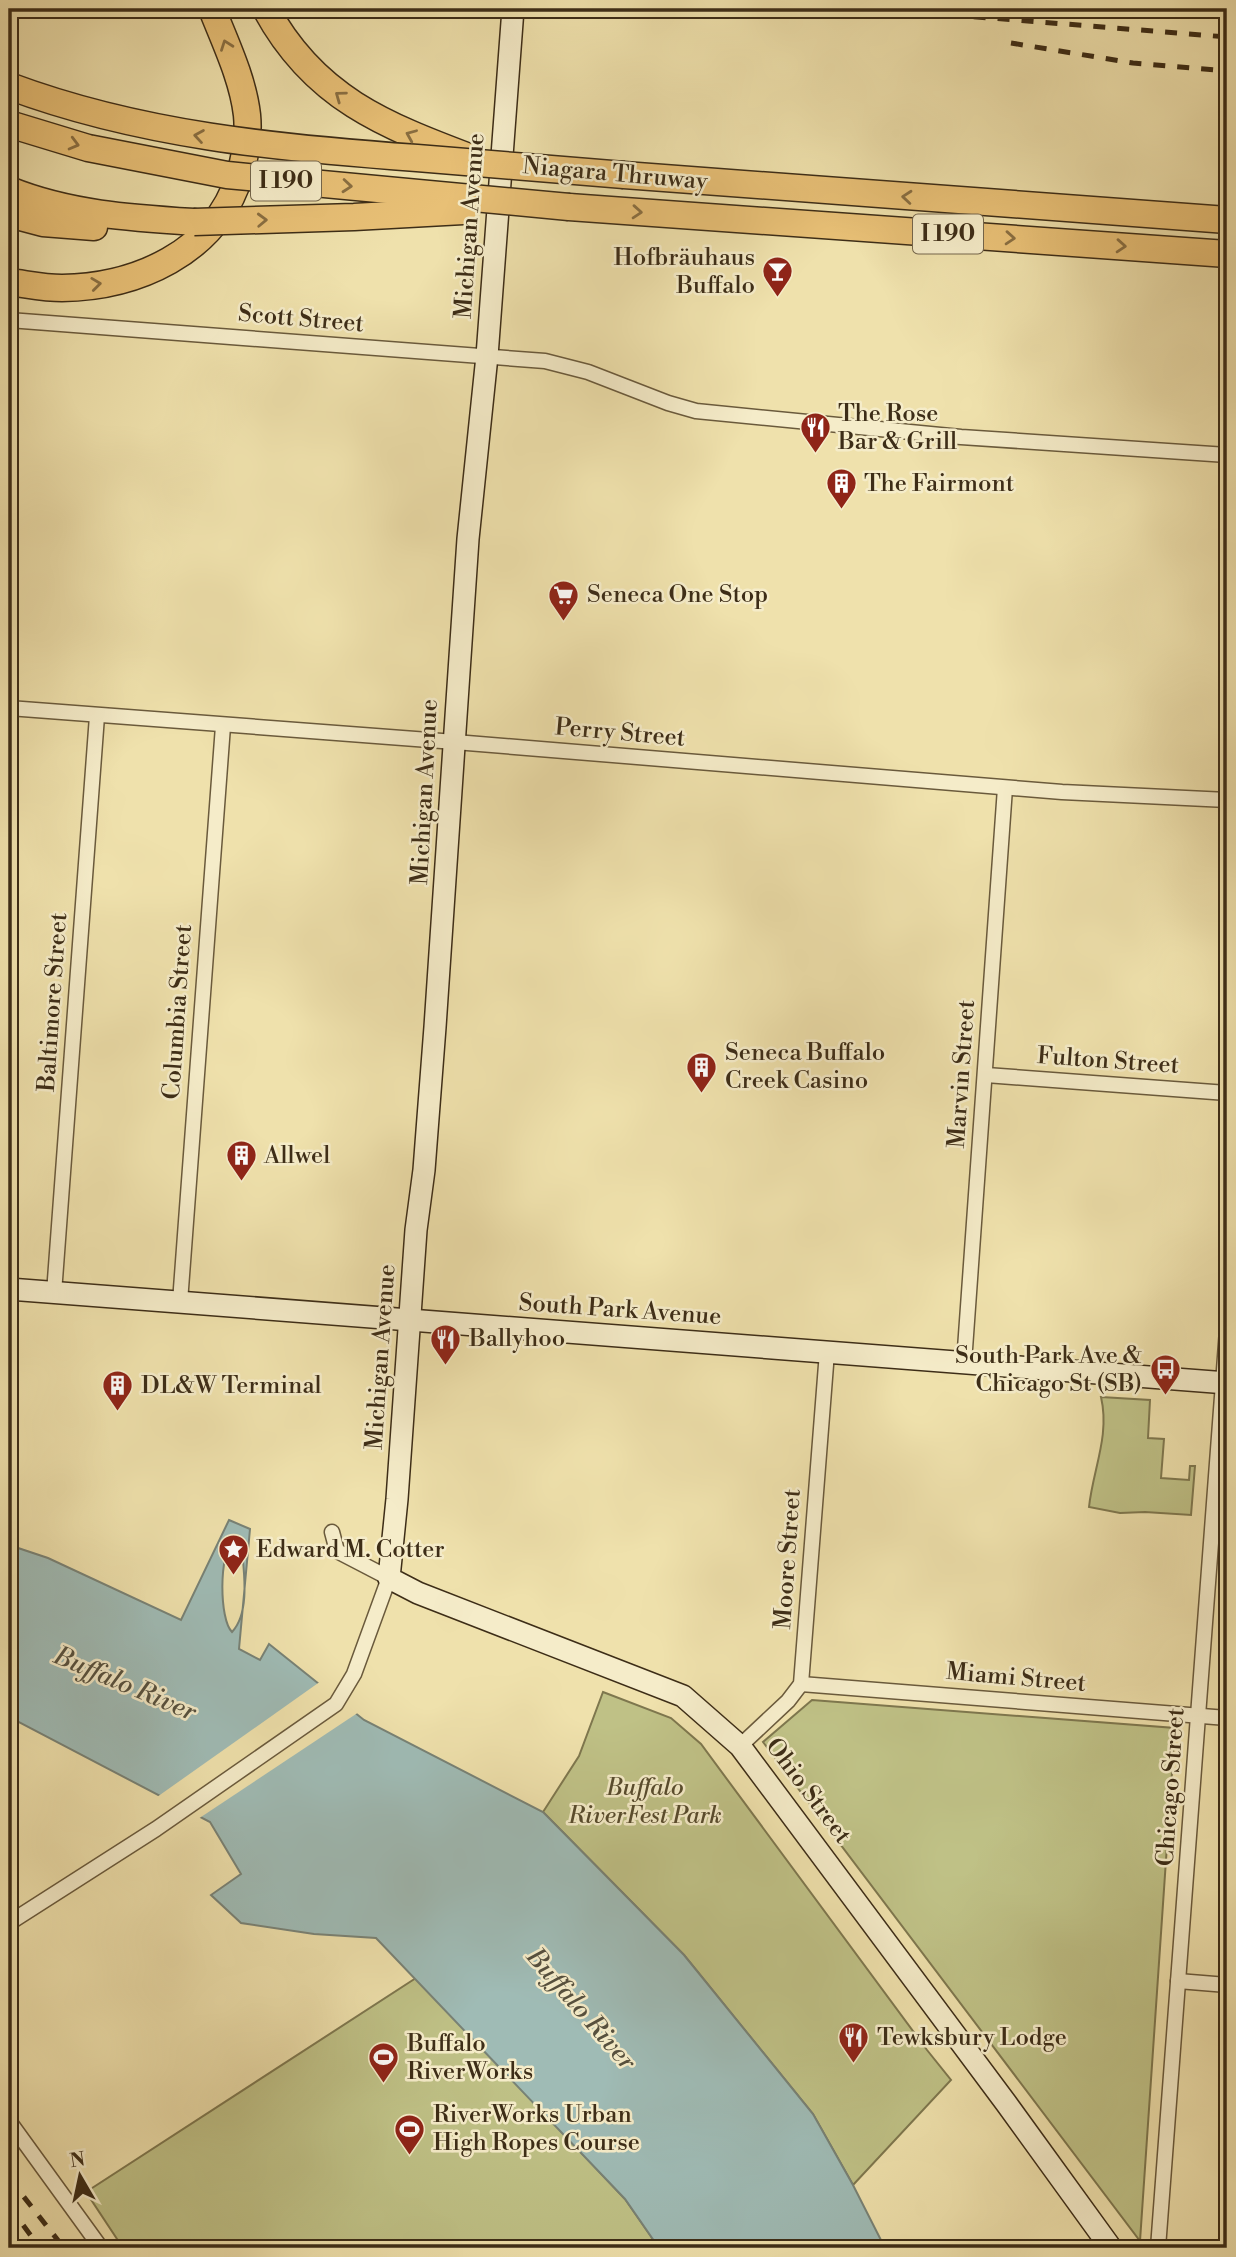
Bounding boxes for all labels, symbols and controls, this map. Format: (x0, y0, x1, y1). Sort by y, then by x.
one-way arrow (220, 40, 234, 52)
one-way arrow (335, 92, 348, 104)
one-way arrow (193, 129, 205, 144)
one-way arrow (406, 129, 418, 143)
street label: Michigan Avenue (449, 132, 491, 320)
one-way arrow (68, 135, 80, 150)
street label: Niagara Thruway (521, 151, 709, 197)
road number: I 190 (251, 162, 321, 200)
one-way arrow (341, 178, 352, 193)
one-way arrow (901, 190, 912, 205)
one-way arrow (632, 204, 643, 219)
one-way arrow (257, 212, 268, 227)
road number: I 190 (913, 215, 983, 254)
one-way arrow (1005, 231, 1016, 246)
one-way arrow (1115, 238, 1126, 253)
place label: Hofbräuhaus Buffalo (614, 243, 755, 301)
bar icon: Hofbräuhaus Buffalo (761, 255, 795, 299)
one-way arrow (90, 276, 102, 291)
street label: Scott Street (237, 299, 366, 339)
place label: The Rose Bar & Grill (837, 399, 957, 457)
restaurant icon: The Rose Bar & Grill (798, 411, 832, 455)
building icon: The Fairmont (824, 467, 858, 511)
place label: The Fairmont (864, 469, 1015, 499)
supermarket icon: Seneca One Stop (547, 578, 581, 622)
place label: Seneca One Stop (587, 580, 768, 610)
street label: Michigan Avenue (405, 698, 445, 886)
street label: Perry Street (554, 712, 687, 754)
street label: Baltimore Street (32, 911, 74, 1094)
street label: Columbia Street (157, 923, 199, 1101)
street label: Marvin Street (942, 998, 982, 1149)
place label: Seneca Buffalo Creek Casino (725, 1038, 885, 1096)
street label: Fulton Street (1036, 1041, 1181, 1081)
building icon: Seneca Buffalo Creek Casino (685, 1050, 719, 1094)
building icon: Allwel (224, 1139, 258, 1183)
place label: Allwel (263, 1141, 330, 1171)
street label: Michigan Avenue (360, 1263, 402, 1451)
street label: South Park Avenue (518, 1288, 722, 1332)
restaurant icon: Ballyhoo (429, 1322, 463, 1366)
place label: Ballyhoo (468, 1324, 565, 1354)
place label: South Park Ave & Chicago St (SB) (955, 1341, 1142, 1399)
bus stop icon: South Park Ave & Chicago St (SB) (1148, 1353, 1182, 1397)
building icon: DL&W Terminal (101, 1369, 135, 1413)
place label: DL&W Terminal (141, 1371, 322, 1401)
street label: Moore Street (768, 1487, 808, 1630)
place icon: Edward M. Cotter (216, 1533, 250, 1577)
place label: Edward M. Cotter (256, 1535, 445, 1565)
water label: Buffalo River (48, 1639, 202, 1729)
street label: Miami Street (945, 1657, 1088, 1699)
street label: Chicago Street (1150, 1706, 1192, 1867)
street label: Ohio Street (759, 1732, 858, 1850)
park label: Buffalo RiverFest Park (567, 1773, 722, 1831)
water label: Buffalo River (519, 1941, 643, 2077)
restaurant icon: Tewksbury Lodge (837, 2021, 871, 2065)
place label: Tewksbury Lodge (877, 2023, 1067, 2053)
place label: Buffalo RiverWorks (406, 2029, 533, 2087)
sports icon: Buffalo RiverWorks (367, 2041, 401, 2085)
place label: RiverWorks Urban High Ropes Course (433, 2100, 640, 2158)
sports icon: RiverWorks Urban High Ropes Course (393, 2112, 427, 2156)
north arrow (46, 2142, 116, 2212)
text: N (68, 2147, 87, 2173)

